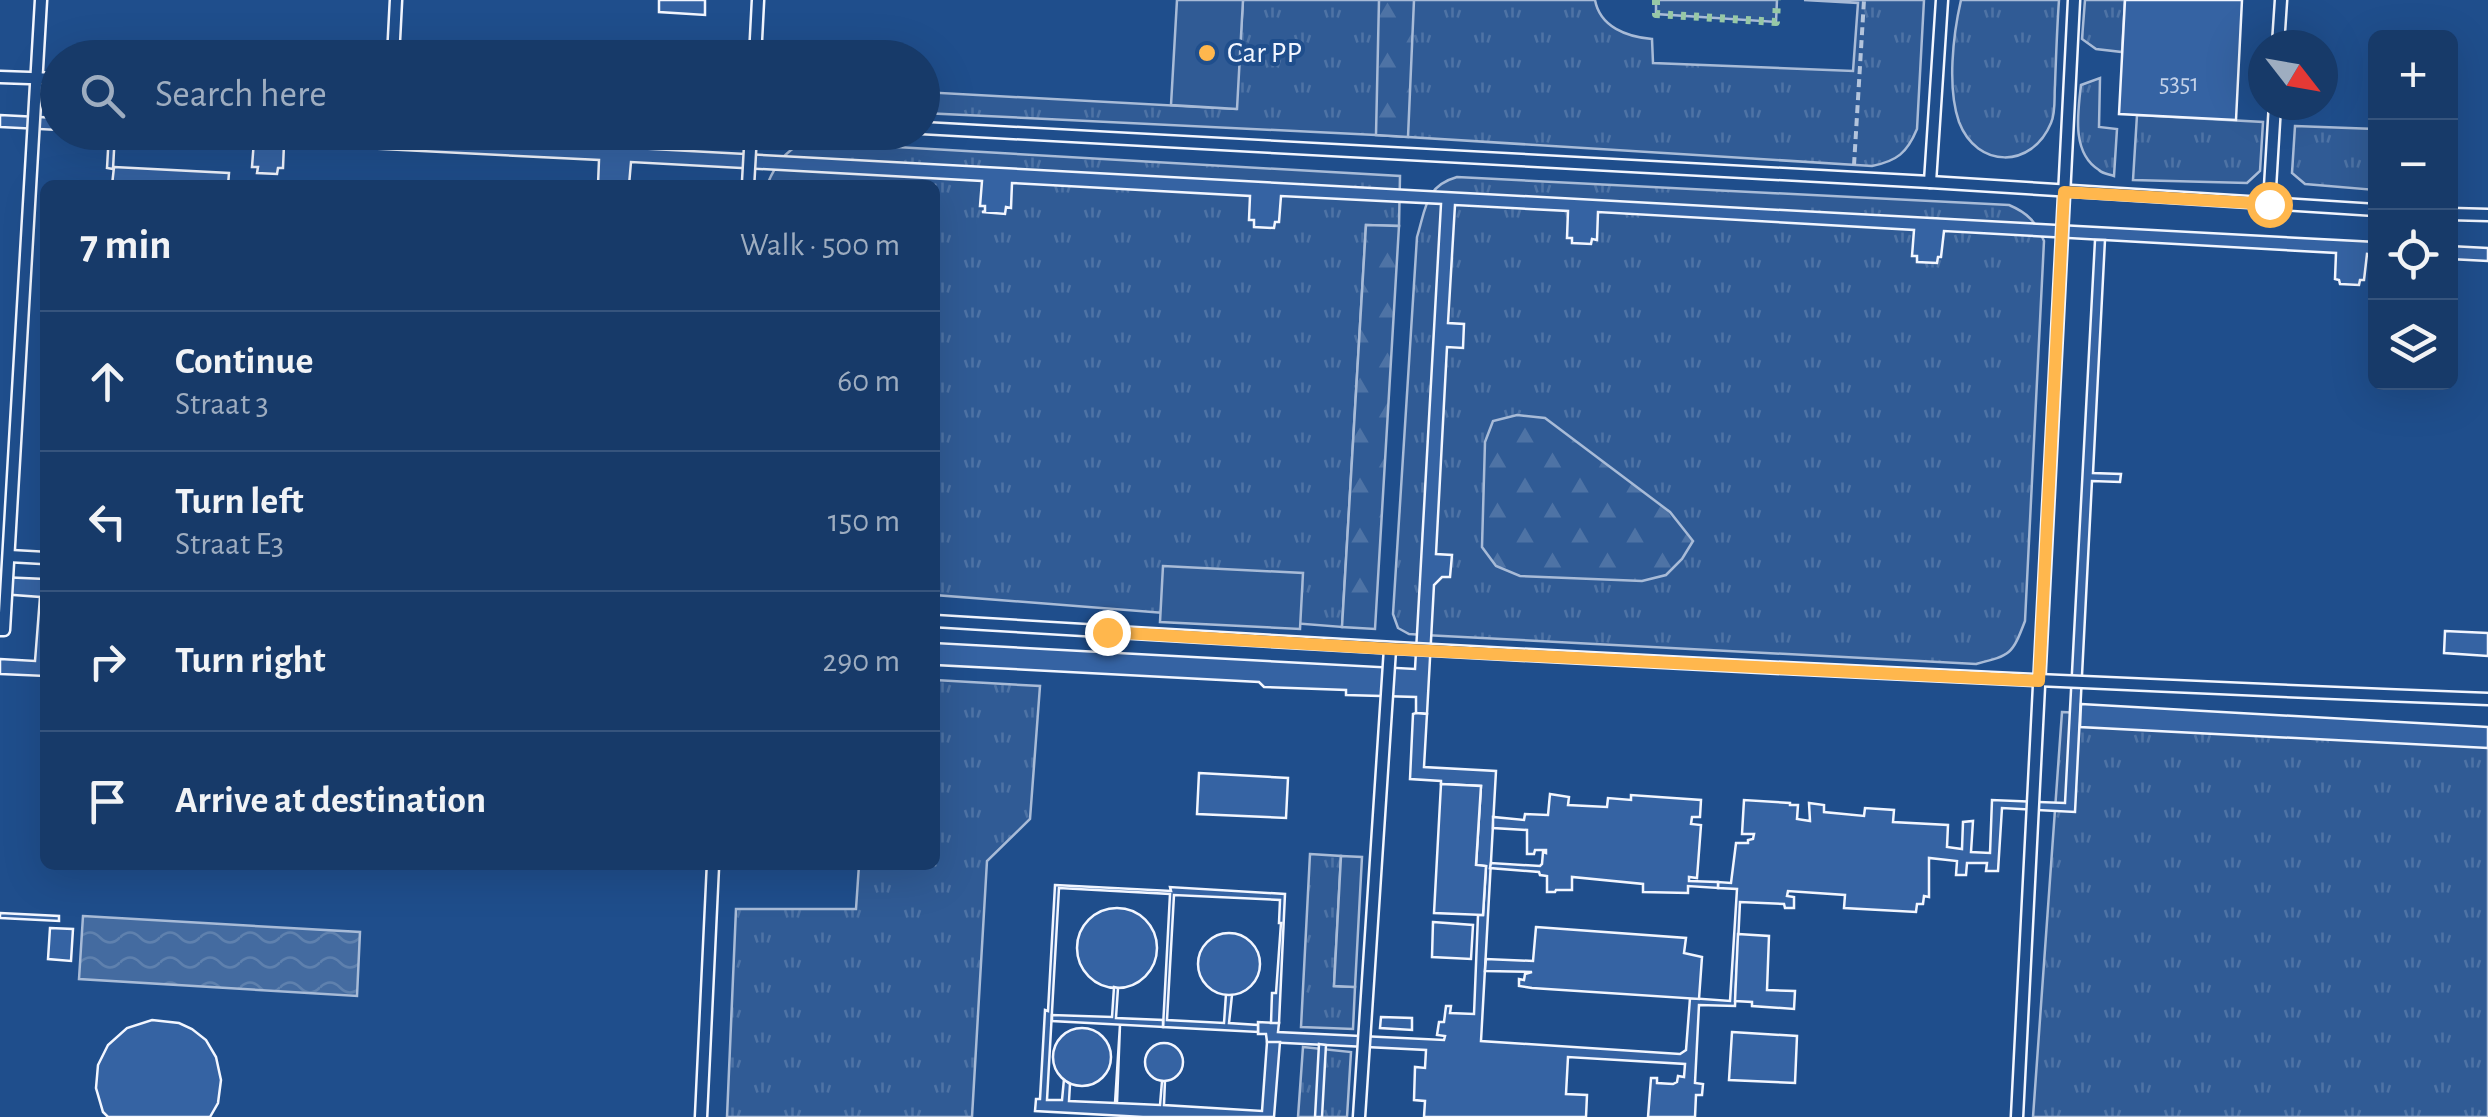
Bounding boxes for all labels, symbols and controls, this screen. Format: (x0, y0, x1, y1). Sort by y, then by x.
north arrow (2248, 30, 2338, 120)
map controls (2368, 30, 2458, 390)
button: + (2368, 30, 2458, 120)
place label: Car PP (1227, 38, 1302, 68)
search box (40, 40, 940, 150)
marker: Car PP (1196, 42, 1218, 64)
icon: search (75, 68, 130, 123)
house number: 5351 (2159, 71, 2199, 96)
text: Search here (155, 76, 327, 114)
button: − (2368, 120, 2458, 210)
route start (2247, 182, 2293, 228)
button: locate (2368, 210, 2458, 300)
text: 7 min (80, 224, 172, 266)
text: Walk · 500 m (740, 229, 900, 261)
button: layers (2368, 300, 2458, 390)
text: Continue (175, 343, 313, 381)
icon: ahead (80, 354, 135, 409)
text: 60 m (837, 365, 900, 397)
text: Straat 3 (175, 388, 269, 420)
text: Turn left (175, 483, 303, 521)
icon: left (80, 494, 135, 549)
text: 150 m (828, 505, 900, 537)
text: Straat E3 (175, 528, 284, 560)
route end (1085, 610, 1131, 656)
icon: right (80, 634, 135, 689)
text: Turn right (175, 642, 325, 680)
text: 290 m (823, 645, 900, 677)
icon: arrive (80, 774, 135, 829)
text: Arrive at destination (175, 782, 486, 820)

